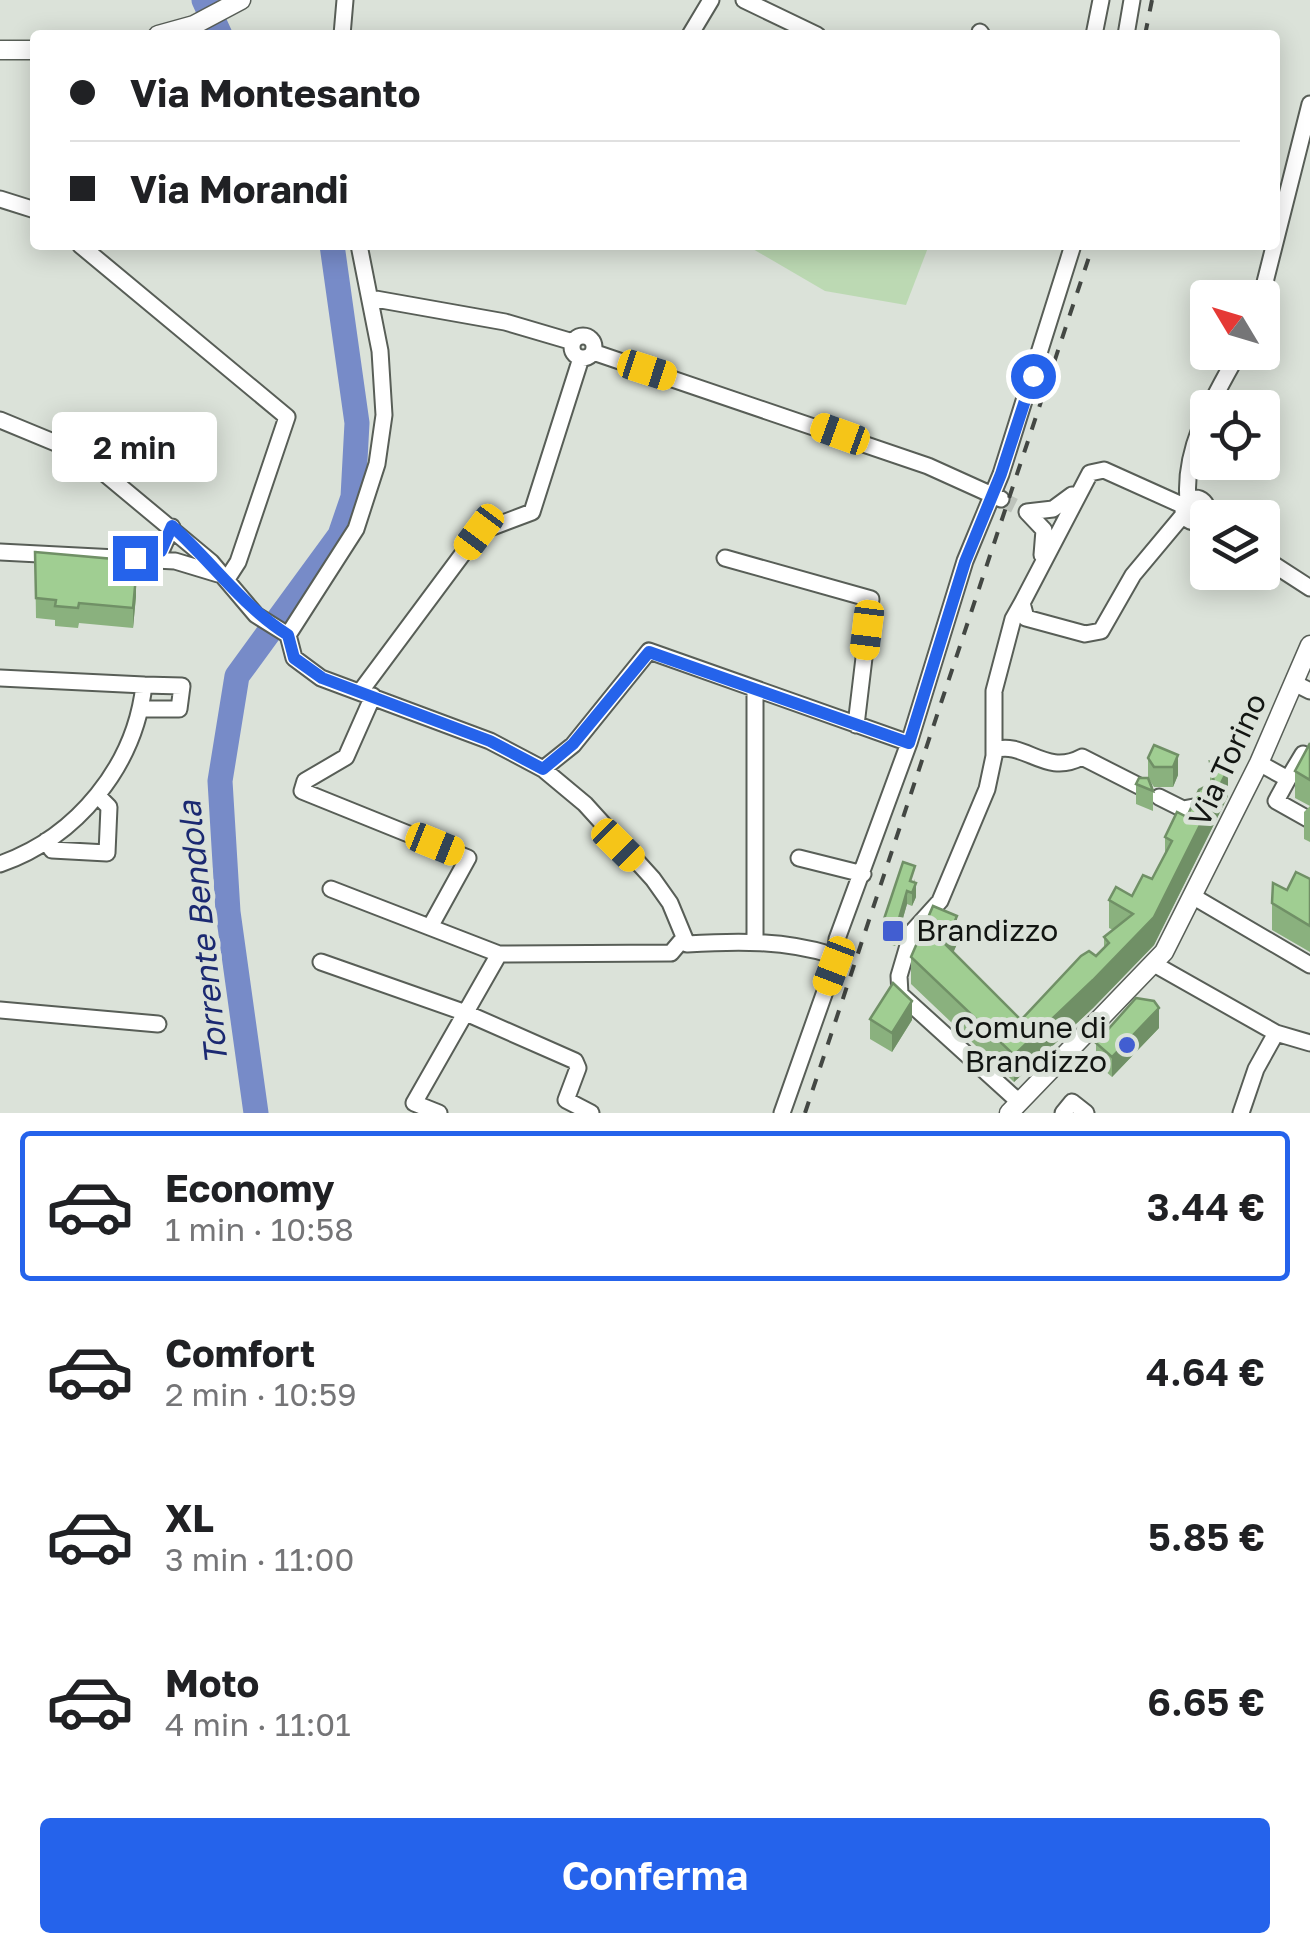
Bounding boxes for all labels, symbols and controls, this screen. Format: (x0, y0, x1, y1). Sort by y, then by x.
text: Via Montesanto (130, 70, 420, 115)
text: Via Morandi (130, 166, 349, 211)
north arrow (1190, 280, 1280, 370)
map controls (1190, 280, 1280, 590)
car (614, 346, 680, 394)
route start (1011, 354, 1056, 399)
button: locate (1190, 390, 1280, 480)
car (807, 410, 873, 458)
callout: 2 min (52, 413, 218, 483)
text: 2 min (93, 428, 176, 466)
car (449, 499, 509, 565)
button: layers (1190, 500, 1280, 590)
route end (113, 536, 158, 581)
car (848, 598, 886, 662)
street label: Via Torino (1181, 687, 1274, 832)
water label: Torrente Bendola (169, 797, 235, 1067)
car (586, 813, 650, 877)
car (402, 819, 468, 869)
place label: Brandizzo (916, 912, 1058, 948)
marker: Brandizzo (880, 918, 906, 944)
car (809, 933, 859, 999)
place label: Comune di Brandizzo (954, 1009, 1107, 1079)
marker: Comune di Brandizzo (1116, 1034, 1138, 1056)
icon: car (45, 1161, 135, 1251)
text: Economy (165, 1165, 334, 1210)
text: 3.44 € (1147, 1184, 1265, 1229)
text: 1 min · 10:58 (165, 1210, 354, 1248)
icon: car (45, 1326, 135, 1416)
text: Comfort (165, 1330, 315, 1375)
text: 4.64 € (1146, 1349, 1265, 1394)
text: 2 min · 10:59 (165, 1375, 357, 1413)
icon: car (45, 1491, 135, 1581)
text: XL (165, 1495, 214, 1540)
text: 5.85 € (1148, 1514, 1265, 1559)
text: 3 min · 11:00 (165, 1540, 354, 1578)
icon: car (45, 1656, 135, 1746)
text: Moto (165, 1660, 259, 1705)
text: 6.65 € (1147, 1679, 1265, 1724)
text: 4 min · 11:01 (165, 1705, 351, 1743)
button: Conferma (40, 1818, 1270, 1933)

